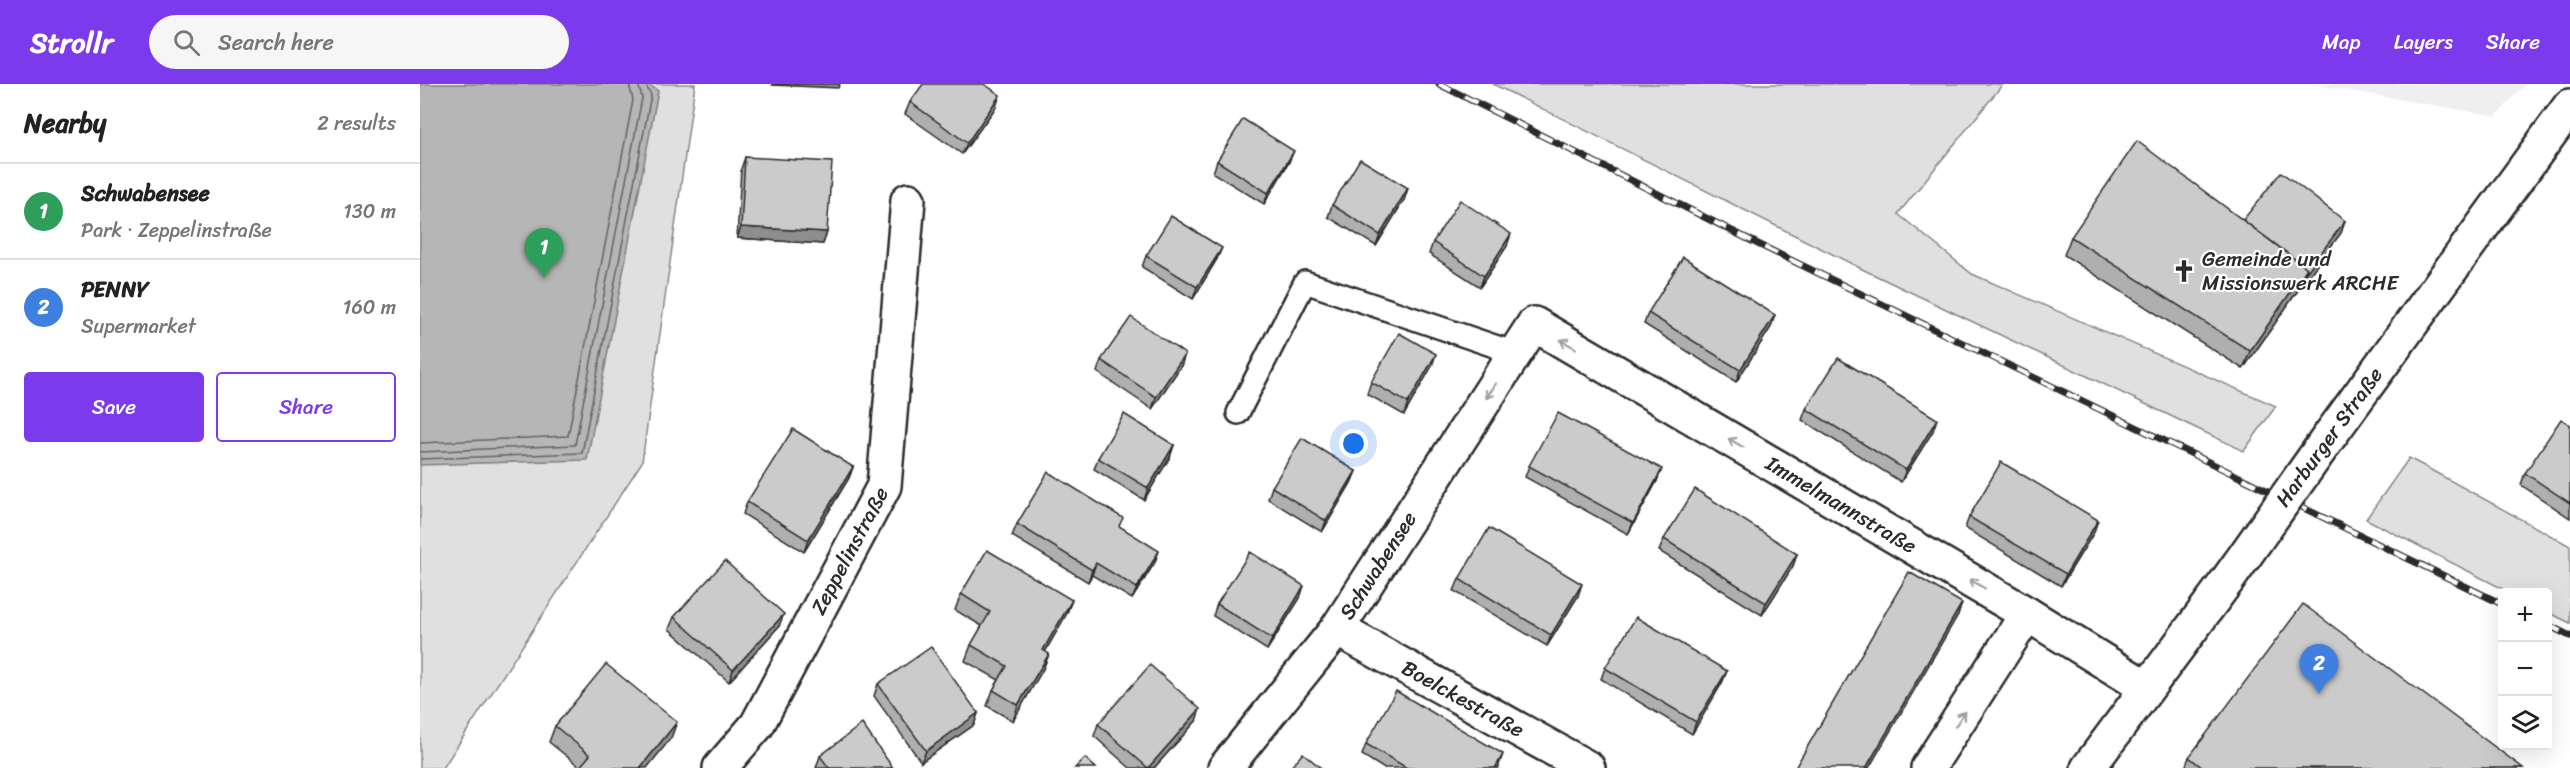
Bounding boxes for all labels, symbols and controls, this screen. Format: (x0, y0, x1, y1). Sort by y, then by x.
search box (149, 15, 569, 69)
text: Strollr (30, 18, 113, 67)
text: Search here (218, 23, 334, 62)
text: Map (2322, 23, 2361, 61)
text: Layers (2394, 23, 2453, 61)
text: Share (2486, 23, 2540, 61)
icon: search (170, 26, 203, 59)
text: Nearby (24, 100, 106, 146)
text: 2 results (317, 106, 396, 141)
text: Schwabensee (81, 174, 210, 213)
text: 1 (39, 194, 48, 229)
text: 130 m (343, 194, 396, 229)
text: Park · Zeppelinstraße (81, 213, 272, 248)
pin: 1 (524, 228, 564, 278)
place label: Gemeinde und Missionswerk ARCHE (2202, 240, 2400, 302)
church icon: Gemeinde und Missionswerk ARCHE (2171, 258, 2197, 284)
text: PENNY (81, 270, 149, 309)
text: 2 (38, 290, 49, 325)
text: 160 m (343, 290, 396, 325)
text: Supermarket (81, 309, 196, 344)
one-way arrow (1560, 338, 1577, 350)
street label: Harburger Straße (2265, 359, 2393, 515)
button: Save (24, 372, 204, 442)
button: Share (216, 372, 396, 442)
one-way arrow (1484, 382, 1497, 399)
your location (1339, 429, 1368, 458)
one-way arrow (1728, 436, 1745, 448)
street label: Immelmannstraße (1757, 445, 1924, 564)
street label: Zeppelinstraße (800, 479, 900, 622)
street label: Schwabensee (1329, 503, 1427, 628)
one-way arrow (1969, 578, 1986, 590)
map controls (2498, 588, 2552, 750)
button: + (2498, 588, 2552, 642)
button: − (2498, 642, 2552, 696)
pin: 2 (2300, 644, 2338, 694)
street label: Boelckestraße (1394, 649, 1532, 748)
button: layers (2498, 696, 2552, 750)
one-way arrow (1954, 711, 1966, 728)

